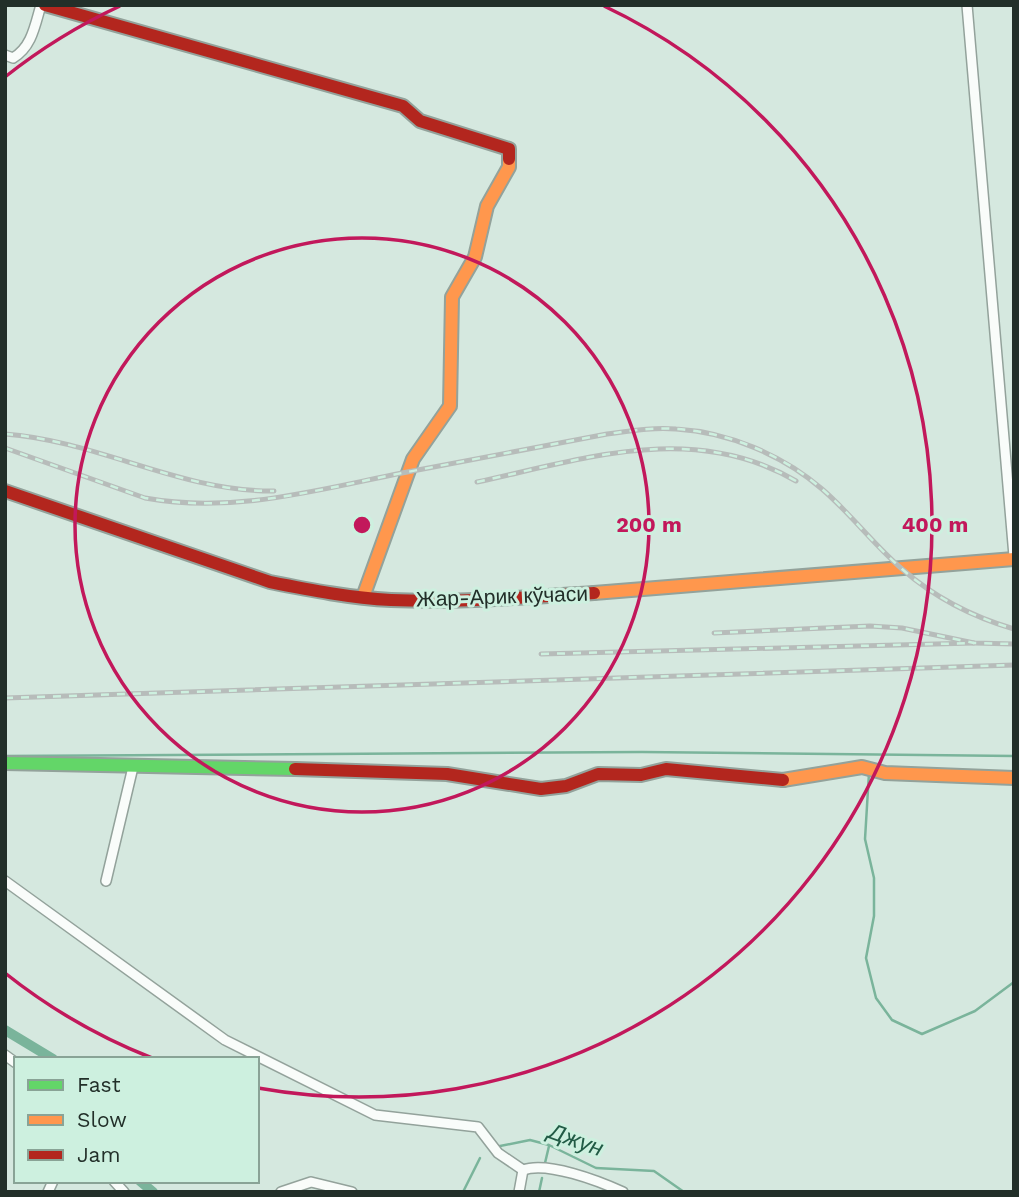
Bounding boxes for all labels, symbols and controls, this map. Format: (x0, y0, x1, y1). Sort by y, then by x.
text: 200 m (616, 512, 682, 537)
text: 400 m (902, 512, 968, 537)
centre of rings (350, 513, 374, 537)
street label: Жар-Арик кўчаси (416, 581, 588, 611)
legend (14, 1057, 259, 1183)
text: Fast (77, 1072, 121, 1097)
text: Slow (77, 1107, 127, 1132)
water label: Джун (542, 1117, 607, 1162)
text: Jam (77, 1142, 120, 1167)

